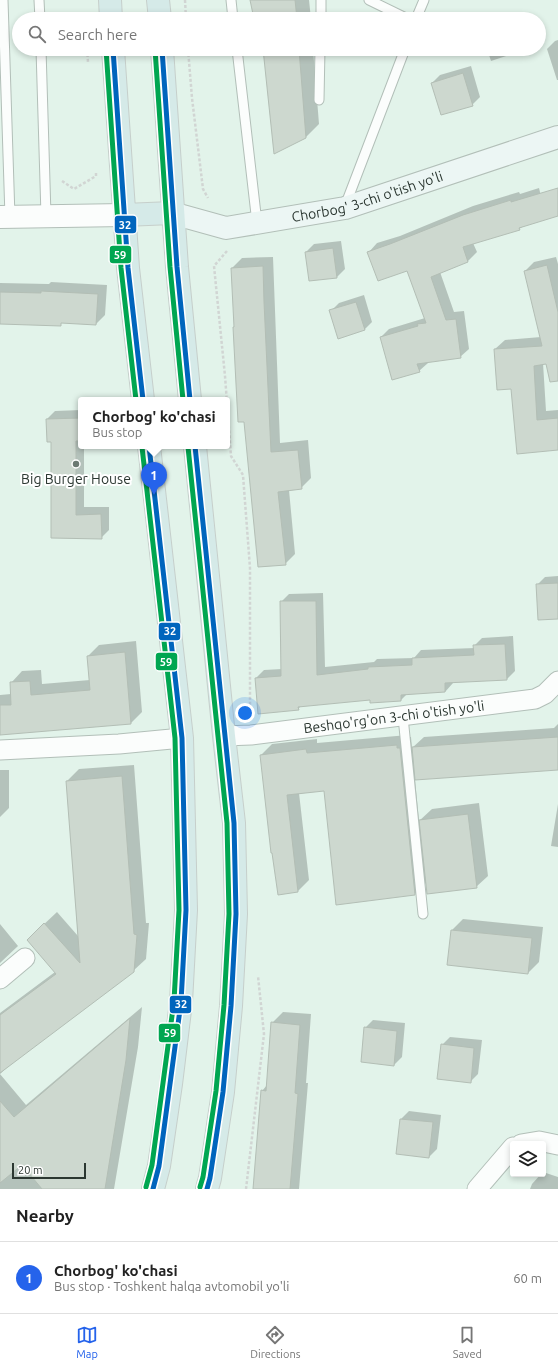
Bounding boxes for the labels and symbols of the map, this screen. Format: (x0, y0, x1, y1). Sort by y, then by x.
street label: Chorbog' 3-chi o'tish yo'li (290, 168, 445, 225)
line badge: 32 (114, 215, 137, 234)
text: 32 (119, 219, 131, 231)
line badge: 59 (109, 245, 132, 264)
text: 59 (114, 249, 126, 261)
marker: Big Burger House (71, 459, 81, 469)
pin: 1 (141, 462, 167, 495)
place label: Big Burger House (21, 471, 131, 487)
line badge: 32 (158, 622, 181, 641)
text: 32 (164, 625, 176, 637)
line badge: 59 (155, 652, 178, 671)
text: 59 (160, 656, 172, 668)
street label: Beshqo'rg'on 3-chi o'tish yo'li (303, 698, 485, 736)
your location (235, 703, 255, 723)
line badge: 32 (169, 995, 192, 1014)
text: 32 (175, 998, 187, 1010)
line badge: 59 (158, 1023, 181, 1043)
text: 59 (164, 1027, 176, 1039)
scale bar (12, 1161, 86, 1180)

